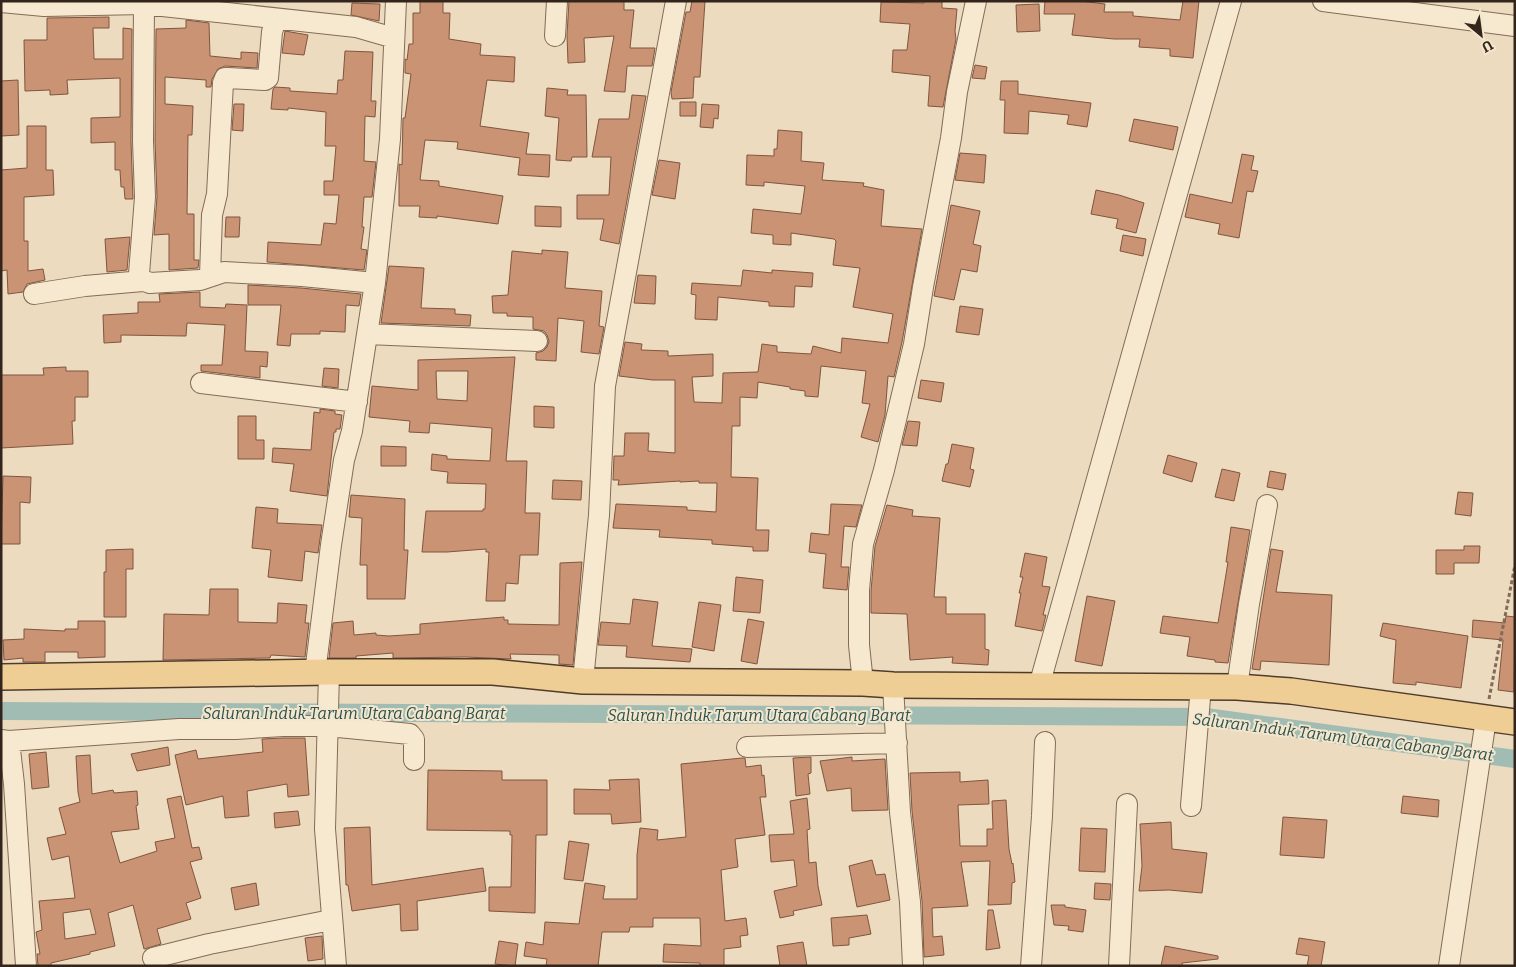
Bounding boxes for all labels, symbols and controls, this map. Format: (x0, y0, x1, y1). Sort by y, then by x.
north arrow (1456, 10, 1506, 60)
text: U (1478, 36, 1496, 56)
water label: Saluran Induk Tarum Utara Cabang Barat (202, 704, 506, 723)
water label: Saluran Induk Tarum Utara Cabang Barat (607, 706, 911, 725)
water label: Saluran Induk Tarum Utara Cabang Barat (1191, 709, 1495, 765)

